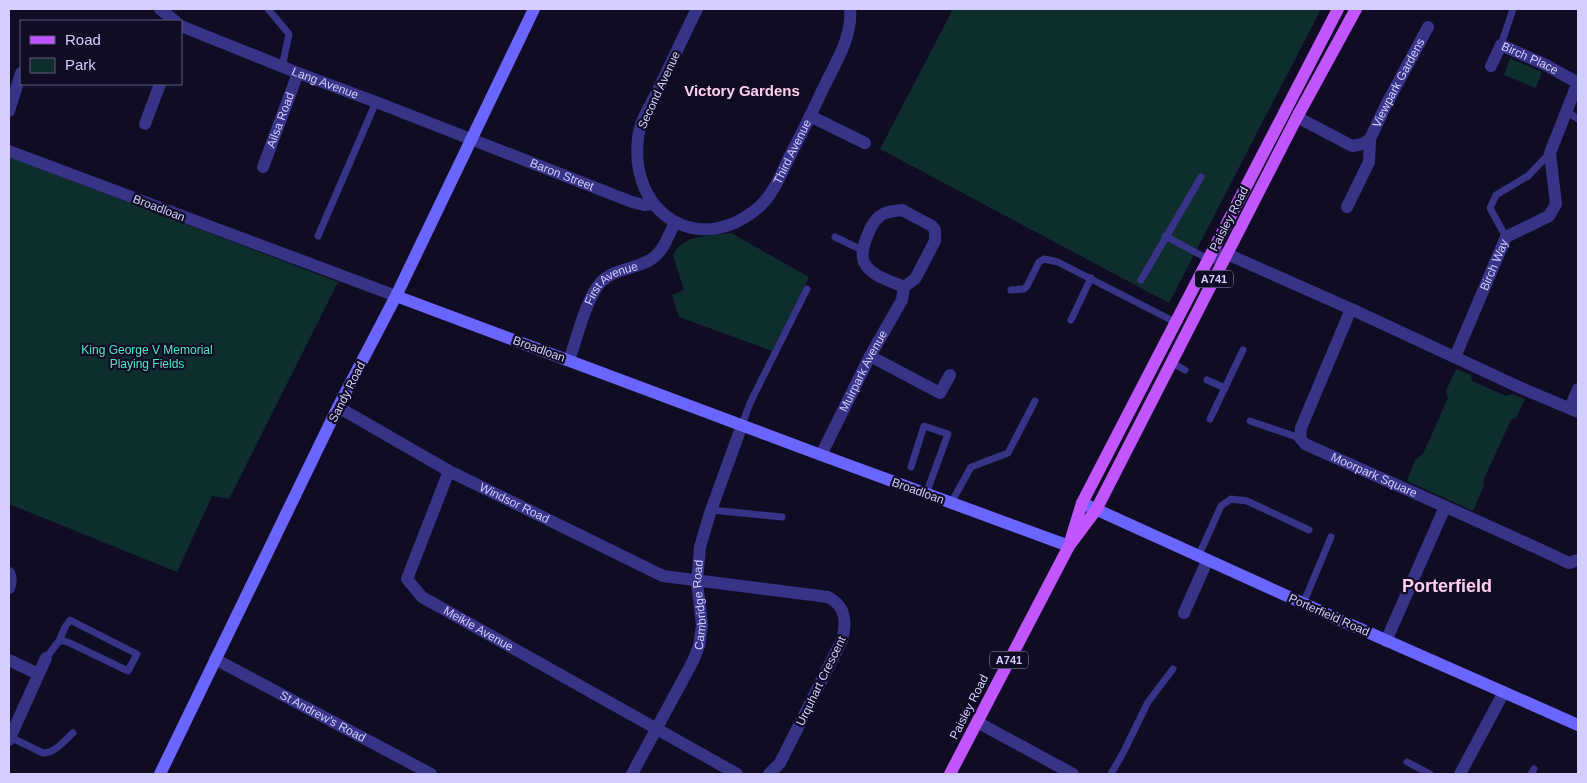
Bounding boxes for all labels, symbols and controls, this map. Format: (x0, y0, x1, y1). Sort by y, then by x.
legend (20, 20, 182, 85)
text: Road (65, 31, 101, 48)
street label: Viewpark Gardens (1369, 36, 1428, 130)
street label: Birch Place (1499, 39, 1561, 78)
street label: Second Avenue (635, 49, 683, 131)
text: Park (65, 56, 96, 73)
street label: Lang Avenue (290, 64, 361, 102)
district label: Victory Gardens (684, 82, 800, 99)
street label: Ailsa Road (264, 90, 297, 150)
street label: Third Avenue (770, 117, 814, 187)
street label: Baron Street (528, 156, 597, 194)
street label: Paisley Road (1207, 184, 1251, 254)
street label: Broadloan (131, 192, 187, 224)
street label: Birch Way (1477, 237, 1511, 293)
street label: First Avenue (582, 259, 640, 307)
road number: A741 (1195, 270, 1233, 288)
street label: Muirpark Avenue (836, 327, 890, 414)
street label: Broadloan (511, 333, 567, 365)
park label: King George V Memorial Playing Fields (81, 343, 213, 371)
street label: Sandy Road (326, 359, 368, 425)
street label: Moorpark Square (1329, 450, 1420, 500)
street label: Broadloan (890, 475, 946, 507)
street label: Windsor Road (477, 480, 552, 526)
street label: Cambridge Road (690, 559, 709, 651)
district label: Porterfield (1402, 576, 1492, 596)
street label: Porterfield Road (1287, 591, 1371, 639)
street label: Meikle Avenue (441, 603, 516, 654)
street label: Urquhart Crescent (793, 633, 849, 728)
road number: A741 (990, 652, 1028, 668)
street label: Paisley Road (947, 672, 991, 742)
street label: St Andrew's Road (277, 688, 368, 745)

